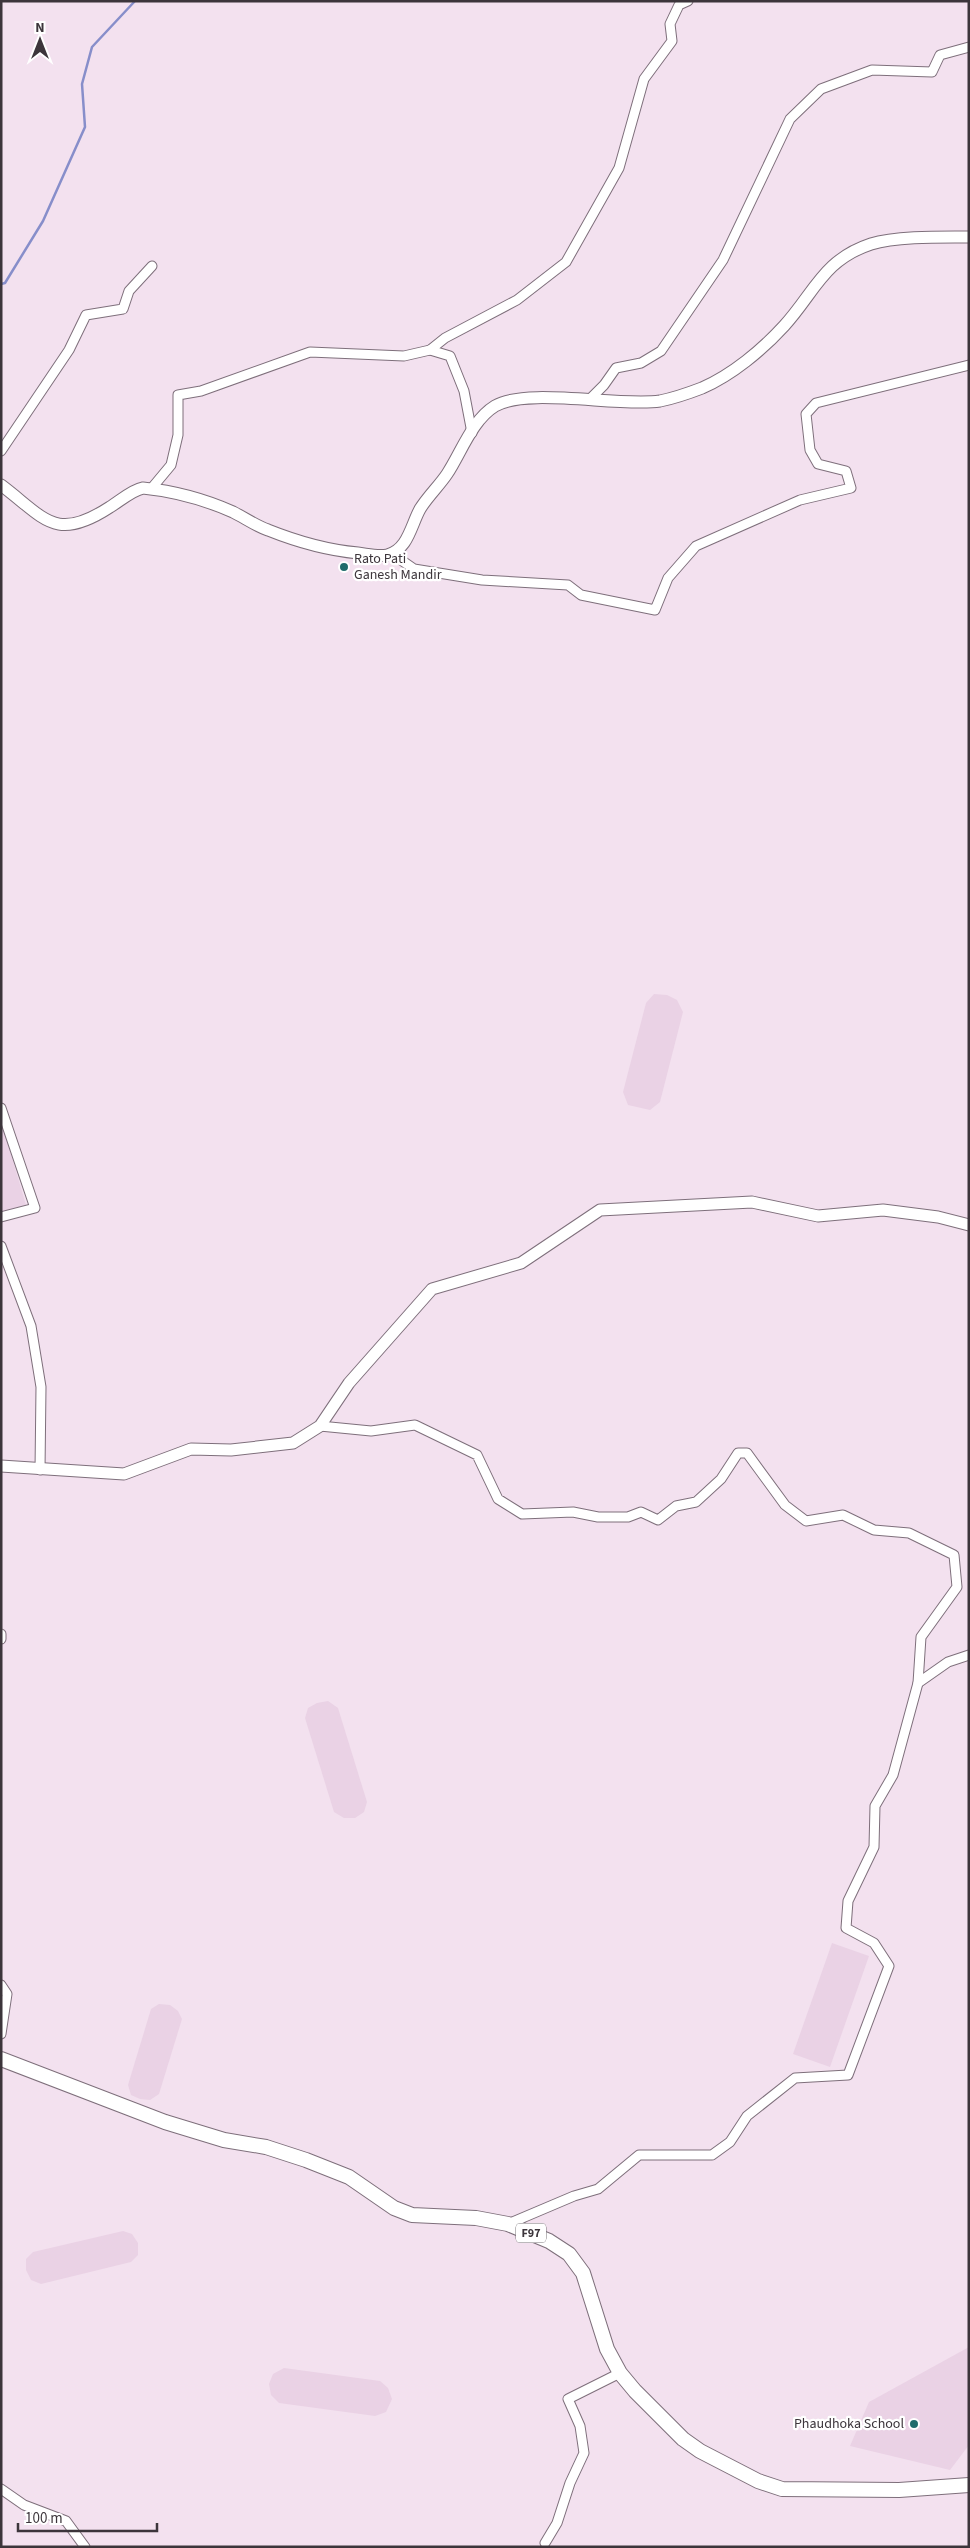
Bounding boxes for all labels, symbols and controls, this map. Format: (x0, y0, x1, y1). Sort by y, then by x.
north arrow (15, 15, 65, 65)
text: N (35, 18, 45, 38)
place label: Rato Pati Ganesh Mandir (354, 549, 442, 585)
marker: Rato Pati Ganesh Mandir (338, 561, 350, 573)
road number: F97 (516, 2224, 546, 2242)
place label: Phaudhoka School (794, 2414, 904, 2434)
marker: Phaudhoka School (908, 2418, 920, 2430)
scale bar (18, 2500, 156, 2532)
text: 100 m (25, 2508, 63, 2529)

